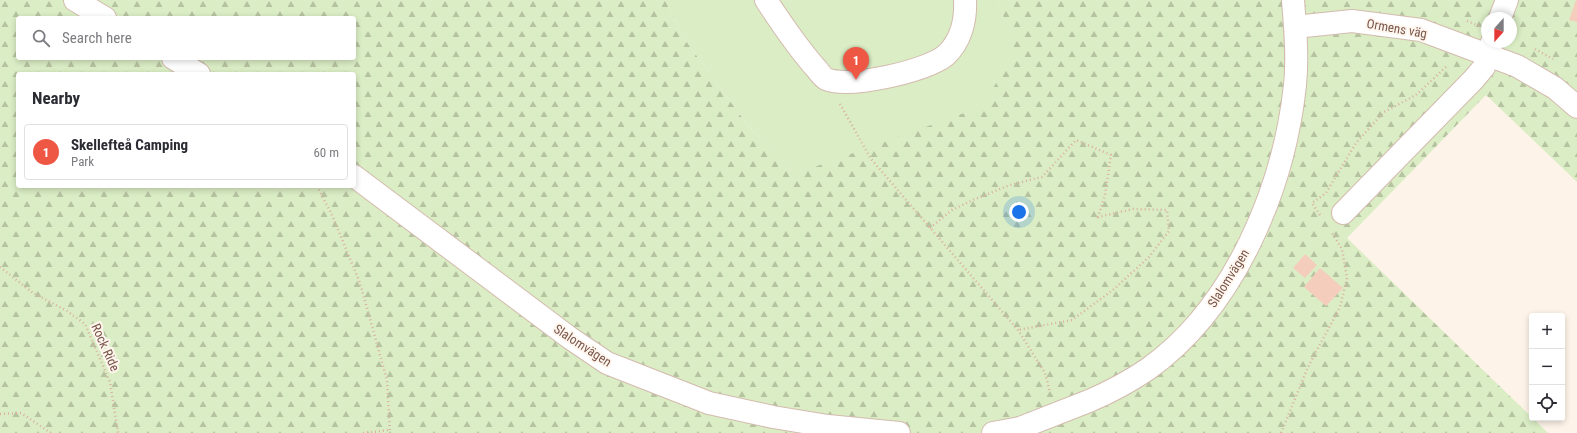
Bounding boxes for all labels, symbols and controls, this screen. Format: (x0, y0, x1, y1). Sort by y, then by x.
north arrow (1481, 12, 1517, 48)
search box (16, 16, 356, 60)
street label: Ormens väg (1366, 16, 1428, 41)
icon: search (30, 27, 52, 49)
text: Search here (62, 29, 132, 47)
pin: 1 (843, 47, 869, 80)
text: Nearby (32, 88, 80, 108)
text: Skellefteå Camping (71, 136, 188, 154)
text: 1 (43, 145, 49, 160)
text: 60 m (313, 145, 339, 160)
text: Park (71, 154, 94, 169)
your location (1009, 202, 1029, 222)
street label: Slalomvägen (1205, 246, 1252, 310)
map controls (1529, 313, 1565, 421)
button: + (1529, 313, 1565, 349)
street label: Rock Ride (88, 321, 123, 373)
street label: Slalomvägen (551, 321, 614, 370)
button: − (1529, 349, 1565, 385)
button: locate (1529, 385, 1565, 421)

